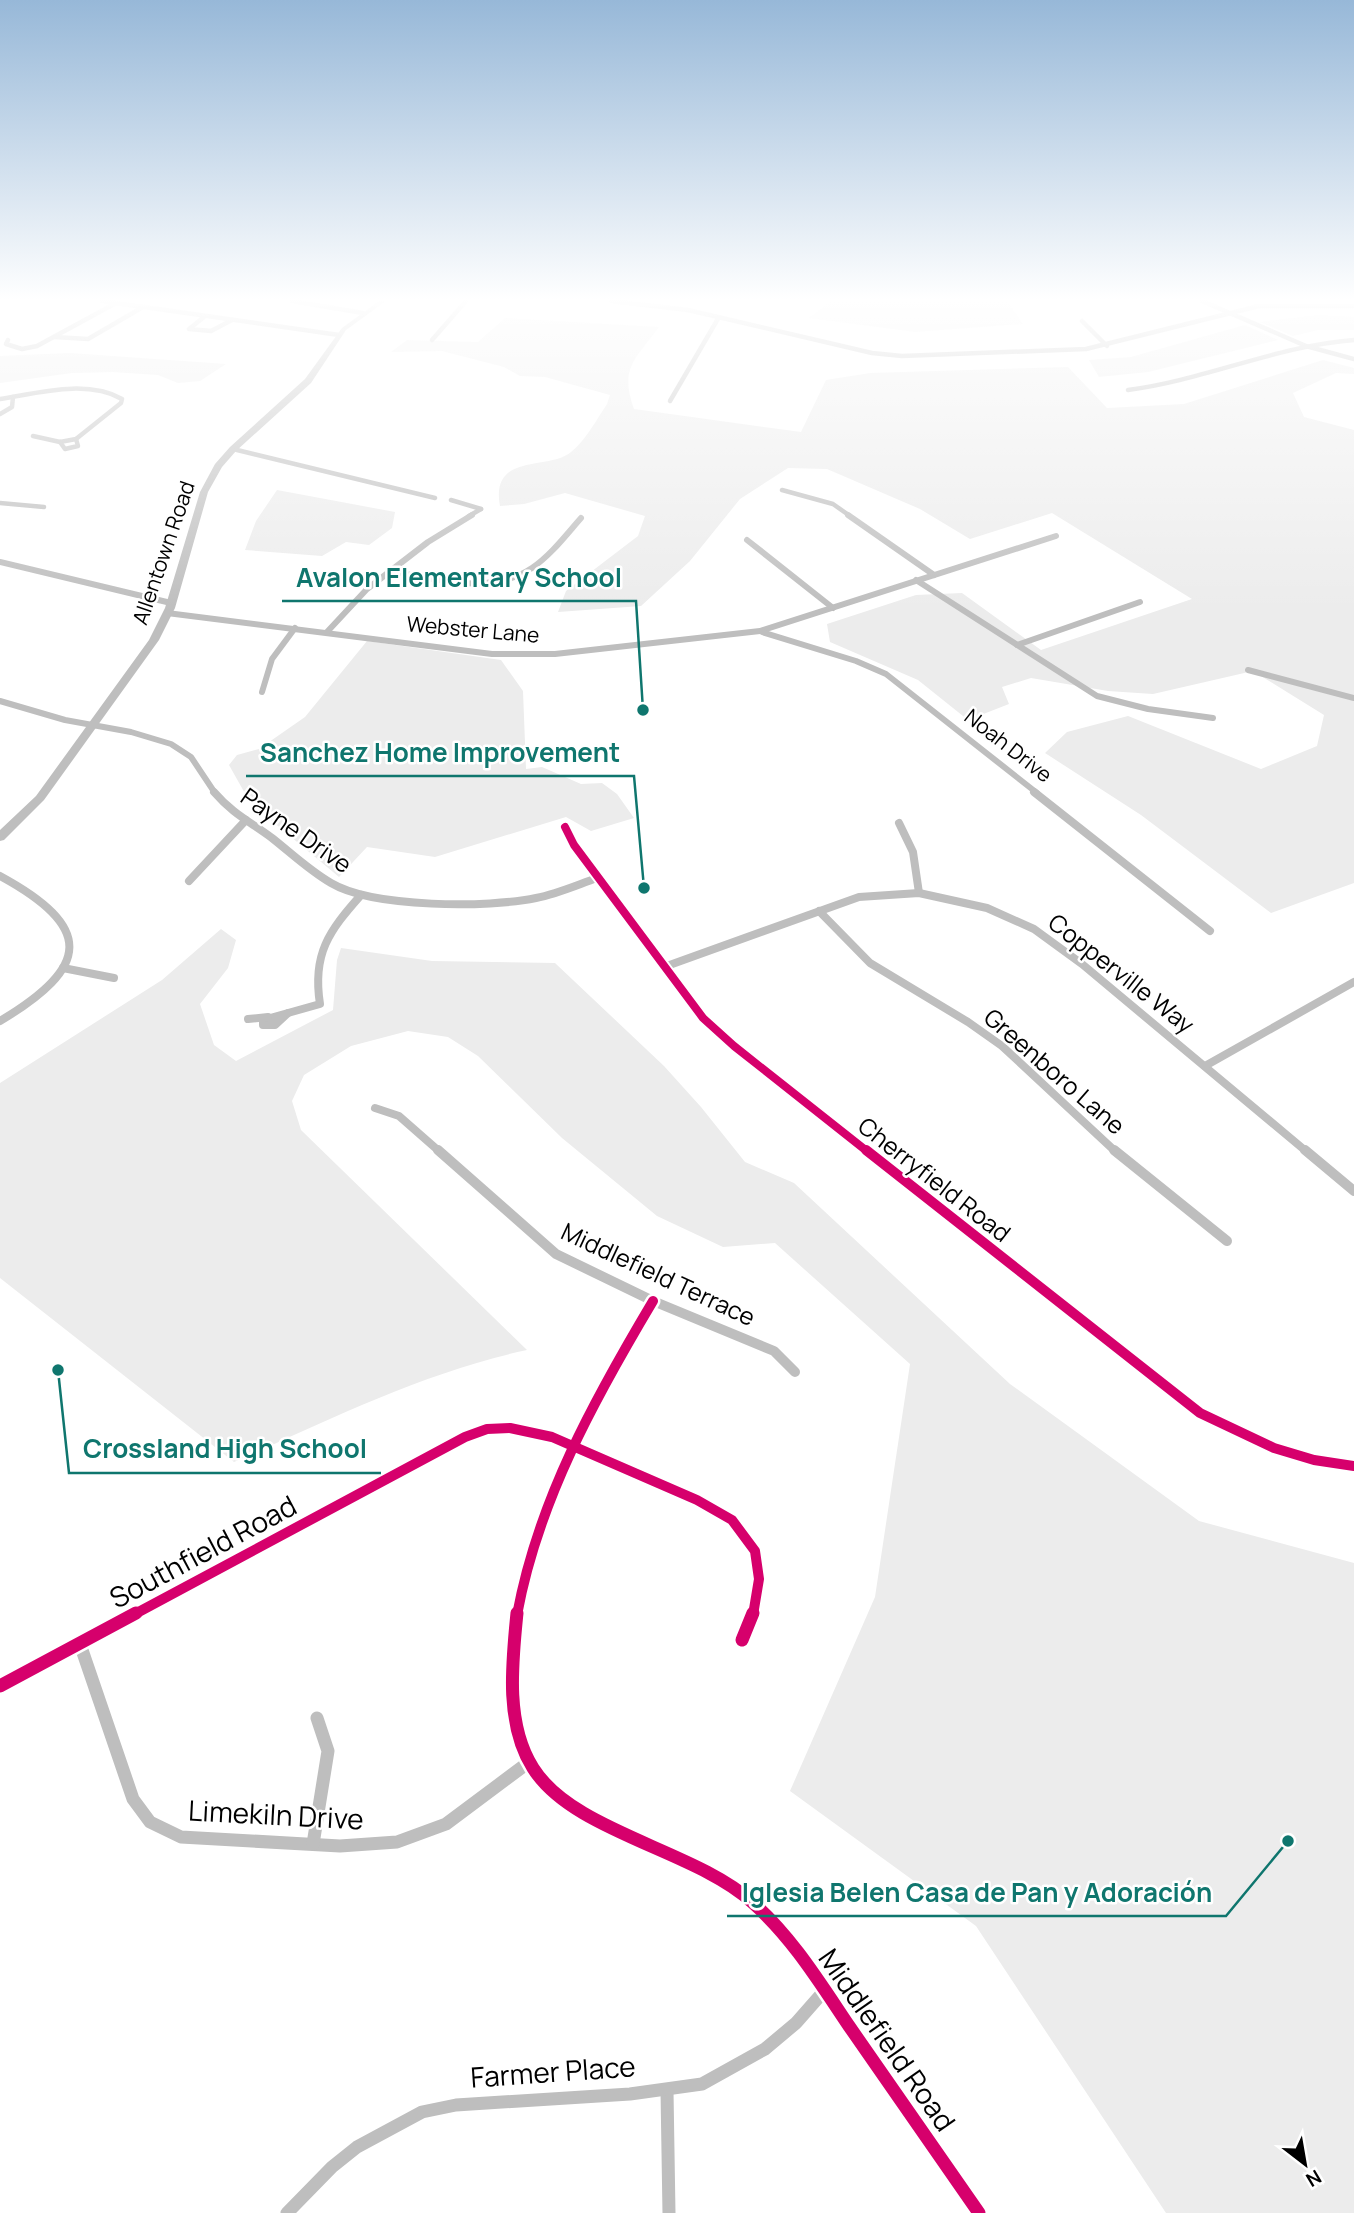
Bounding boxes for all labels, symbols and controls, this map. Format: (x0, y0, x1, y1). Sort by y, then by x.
street label: Allentown Road (125, 477, 201, 628)
callout: Avalon Elementary School (282, 554, 636, 601)
text: Avalon Elementary School (296, 559, 622, 595)
street label: Webster Lane (406, 609, 541, 649)
street label: Noah Drive (959, 702, 1058, 788)
callout: Sanchez Home Improvement (246, 729, 634, 776)
text: Sanchez Home Improvement (260, 734, 620, 770)
street label: Payne Drive (235, 779, 359, 880)
street label: Copperville Way (1042, 905, 1202, 1040)
street label: Greenboro Lane (977, 1000, 1133, 1141)
street label: Cherryfield Road (852, 1109, 1018, 1249)
street label: Middlefield Terrace (556, 1214, 761, 1333)
callout: Crossland High School (69, 1426, 381, 1473)
text: Crossland High School (83, 1430, 367, 1466)
street label: Southfield Road (102, 1486, 303, 1616)
street label: Limekiln Drive (187, 1790, 365, 1838)
callout: Iglesia Belen Casa de Pan y Adoración (727, 1869, 1226, 1916)
text: Iglesia Belen Casa de Pan y Adoración (742, 1874, 1212, 1910)
street label: Middlefield Road (811, 1941, 965, 2138)
street label: Farmer Place (469, 2046, 637, 2096)
north arrow (1270, 2129, 1340, 2199)
text: N (1301, 2164, 1326, 2193)

